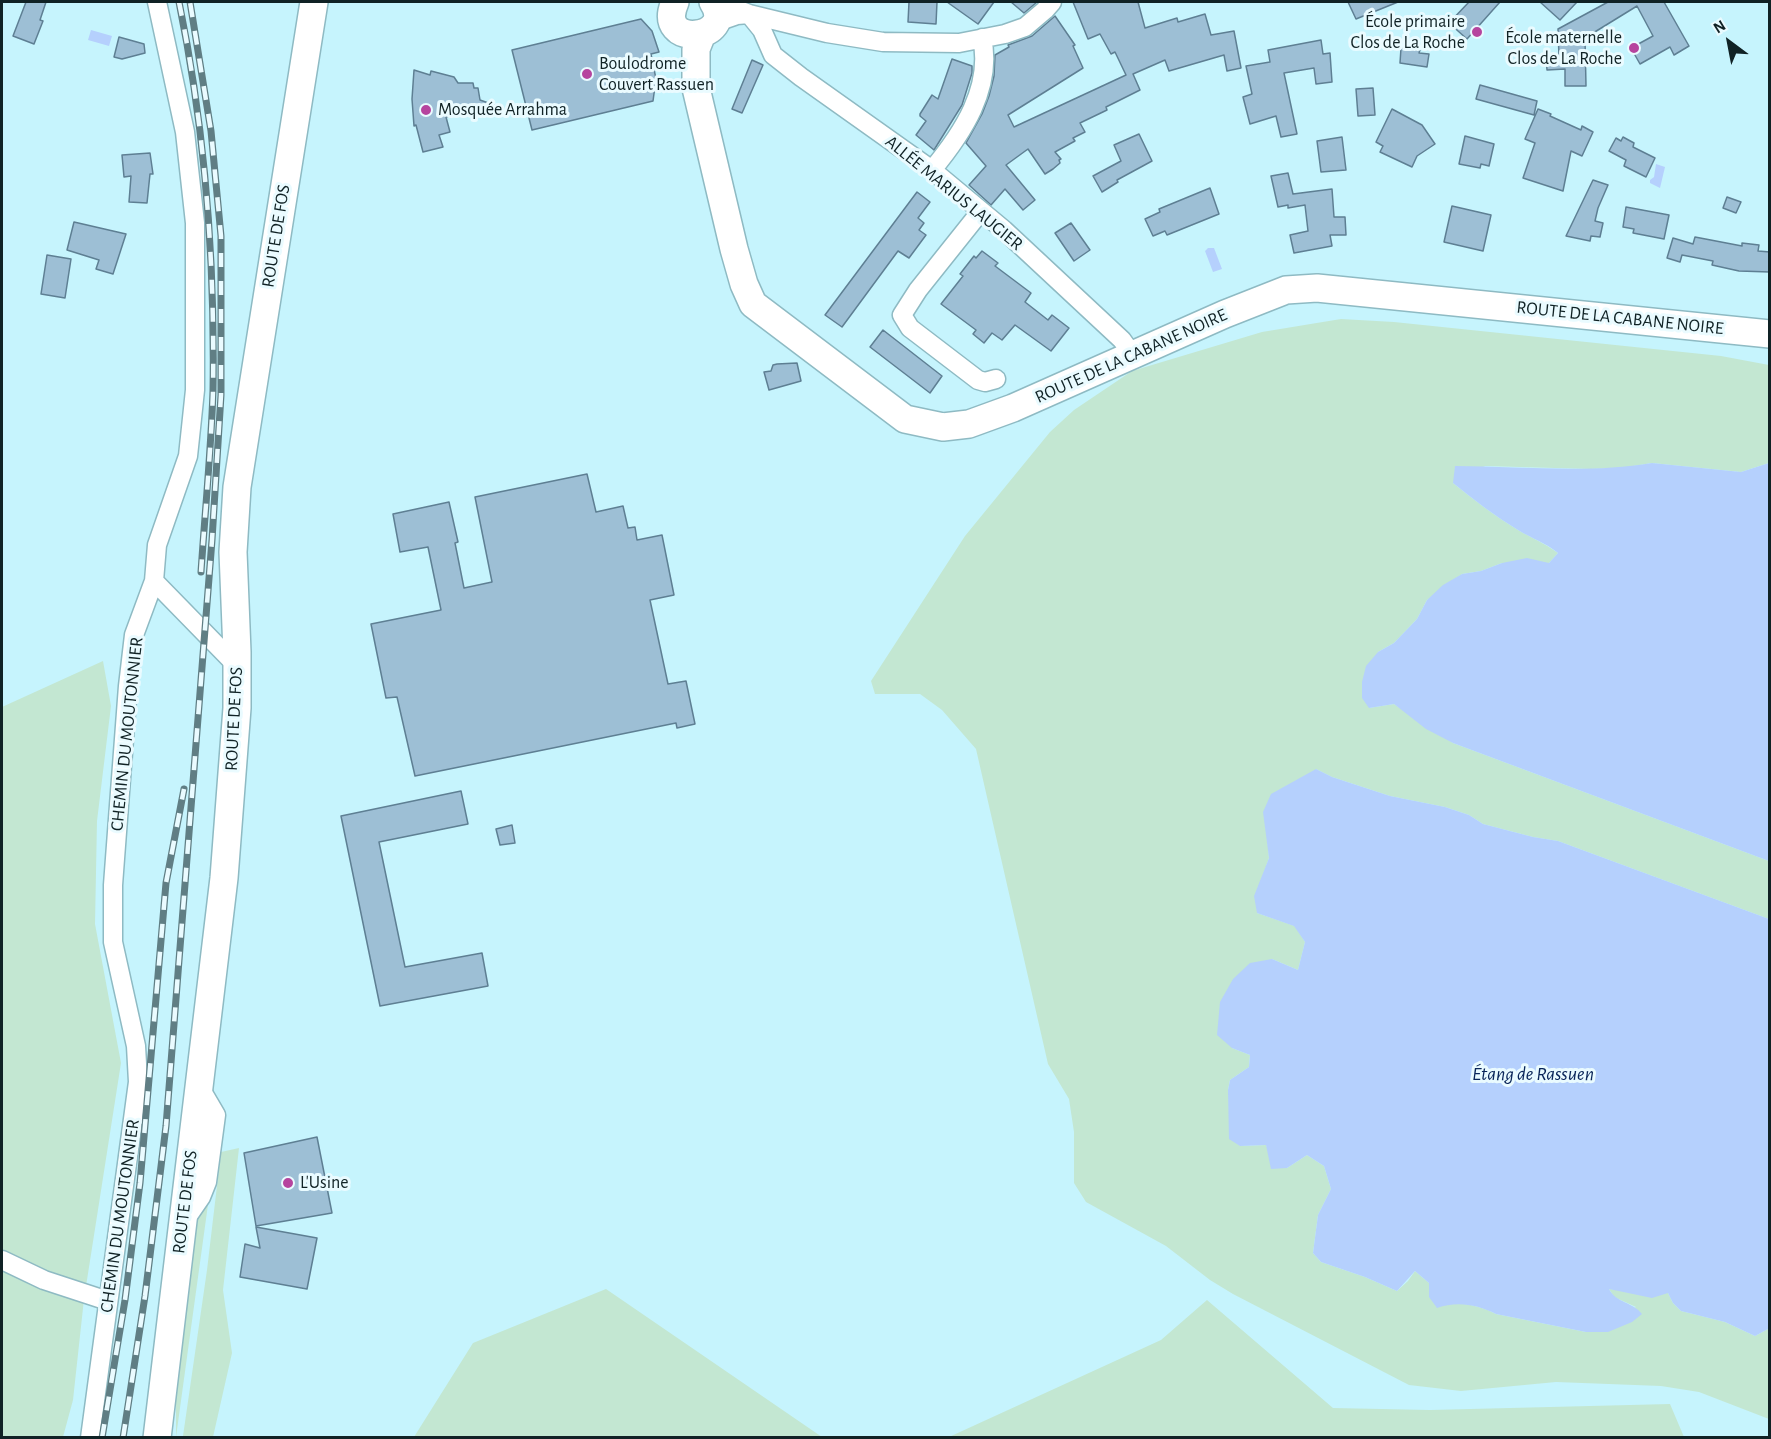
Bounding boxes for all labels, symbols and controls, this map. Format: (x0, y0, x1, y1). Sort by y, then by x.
place label: École primaire Clos de La Roche (1351, 11, 1465, 54)
north arrow (1699, 12, 1759, 72)
text: N (1711, 17, 1728, 36)
marker: École primaire Clos de La Roche (1470, 25, 1484, 39)
place label: École maternelle Clos de La Roche (1505, 27, 1622, 70)
marker: École maternelle Clos de La Roche (1627, 41, 1641, 55)
place label: Boulodrome Couvert Rassuen (599, 53, 714, 96)
marker: Boulodrome Couvert Rassuen (580, 67, 594, 81)
place label: Mosquée Arrahma (438, 99, 567, 121)
marker: Mosquée Arrahma (419, 103, 433, 117)
street label: ALLÉE MARIUS LAUGIER (881, 131, 1027, 255)
street label: ROUTE DE FOS (257, 183, 295, 289)
street label: ROUTE DE LA CABANE NOIRE (1516, 296, 1724, 340)
street label: ROUTE DE LA CABANE NOIRE (1032, 304, 1230, 408)
street label: CHEMIN DU MOUTONNIER (106, 636, 148, 832)
street label: ROUTE DE FOS (220, 667, 248, 771)
water label: Étang de Rassuen (1472, 1062, 1594, 1086)
street label: CHEMIN DU MOUTONNIER (96, 1118, 144, 1314)
street label: ROUTE DE FOS (168, 1149, 202, 1255)
place label: L'Usine (300, 1172, 349, 1194)
marker: L'Usine (281, 1176, 295, 1190)

